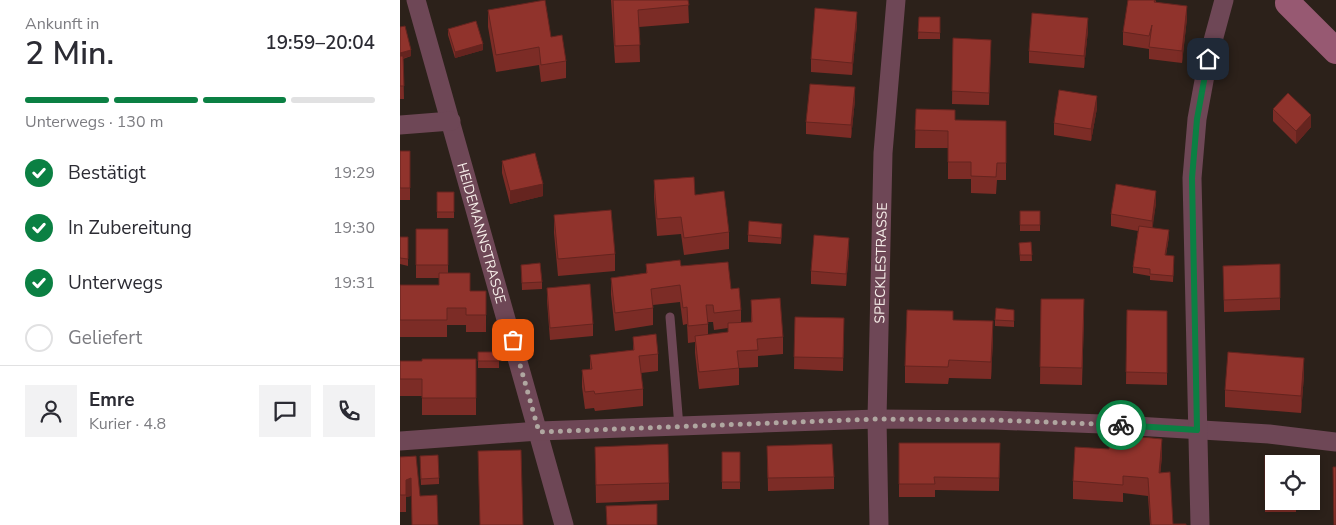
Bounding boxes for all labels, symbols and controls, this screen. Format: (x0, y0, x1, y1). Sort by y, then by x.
text: Ankunft in (25, 13, 99, 35)
text: 19:59–20:04 (265, 30, 375, 56)
text: 2 Min. (25, 32, 114, 75)
pin (1187, 38, 1229, 80)
icon: home (1194, 45, 1222, 73)
text: Unterwegs · 130 m (25, 111, 163, 133)
icon: check (25, 159, 53, 187)
text: Bestätigt (68, 160, 146, 186)
street label: HEIDEMANNSTRASSE (453, 160, 511, 306)
text: 19:29 (333, 162, 375, 184)
street label: SPECKLESTRASSE (870, 202, 891, 324)
icon: check (25, 214, 53, 242)
text: In Zubereitung (68, 215, 192, 241)
text: 19:30 (333, 217, 375, 239)
icon: check (25, 269, 53, 297)
text: Unterwegs (68, 270, 163, 296)
text: 19:31 (333, 272, 375, 294)
pin (492, 319, 534, 361)
text: Geliefert (68, 325, 142, 351)
icon: bag (499, 326, 527, 354)
button: person (25, 385, 77, 437)
button: chat (259, 385, 311, 437)
button: phone (323, 385, 375, 437)
text: Emre (89, 387, 135, 413)
courier (1096, 400, 1146, 450)
icon: bike (1107, 411, 1135, 439)
text: Kurier · 4.8 (89, 413, 166, 435)
map controls (1265, 455, 1320, 510)
button: locate (1265, 455, 1320, 510)

